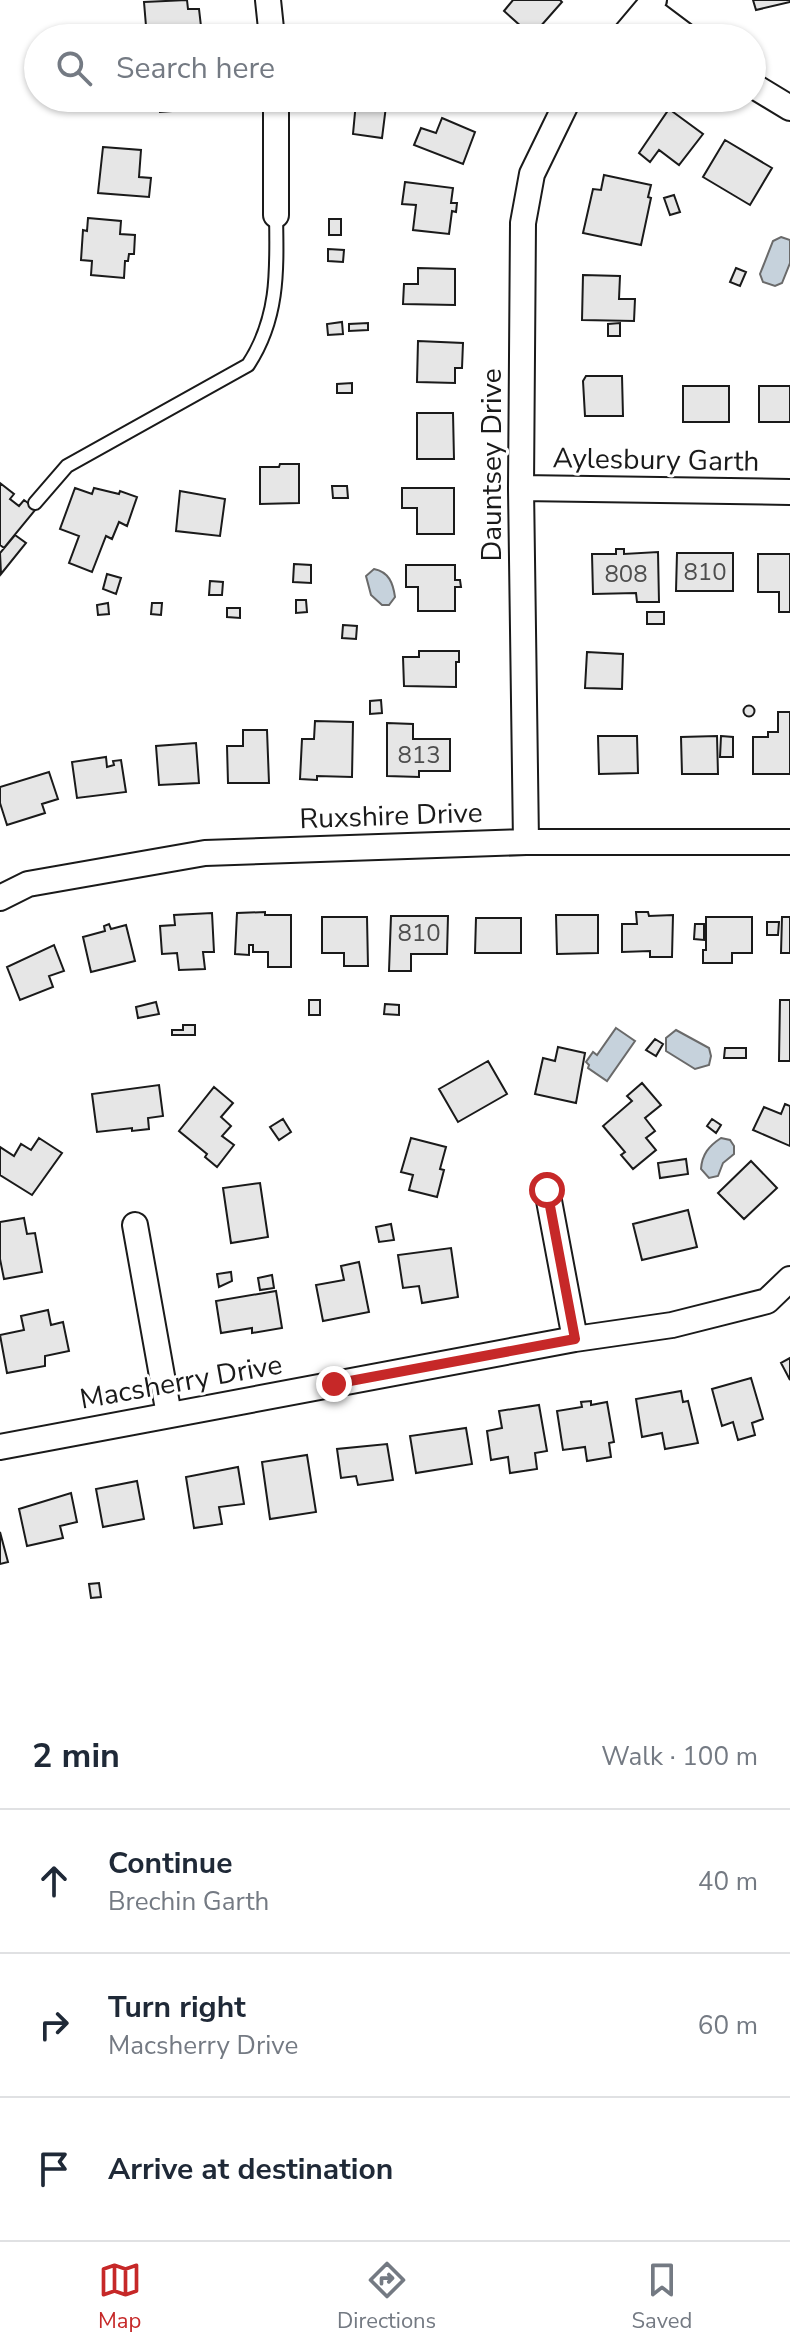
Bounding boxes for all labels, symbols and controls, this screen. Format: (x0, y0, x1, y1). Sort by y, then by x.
search box (24, 24, 766, 112)
icon: search (52, 46, 96, 90)
text: Search here (116, 48, 275, 89)
street label: Dauntsey Drive (473, 368, 511, 562)
street label: Aylesbury Garth (552, 439, 760, 481)
house number: 810 (683, 556, 727, 588)
house number: 808 (604, 558, 648, 590)
house number: 813 (397, 739, 441, 771)
street label: Ruxshire Drive (299, 794, 483, 838)
house number: 810 (397, 917, 441, 949)
route start (529, 1172, 565, 1208)
street label: Macsherry Drive (77, 1345, 285, 1419)
route end (316, 1366, 352, 1402)
text: 2 min (32, 1733, 120, 1779)
text: Walk · 100 m (601, 1739, 758, 1774)
text: Continue (108, 1843, 233, 1884)
icon: ahead (32, 1859, 76, 1903)
text: 40 m (698, 1864, 758, 1899)
text: Brechin Garth (108, 1884, 269, 1919)
text: Turn right (108, 1987, 246, 2028)
icon: right (32, 2003, 76, 2047)
text: 60 m (698, 2008, 758, 2043)
text: Macsherry Drive (108, 2028, 298, 2063)
icon: arrive (32, 2147, 76, 2191)
text: Arrive at destination (108, 2149, 393, 2190)
tab: Map (98, 2258, 142, 2336)
tab: Directions (337, 2258, 436, 2336)
tab: Saved (632, 2258, 692, 2336)

